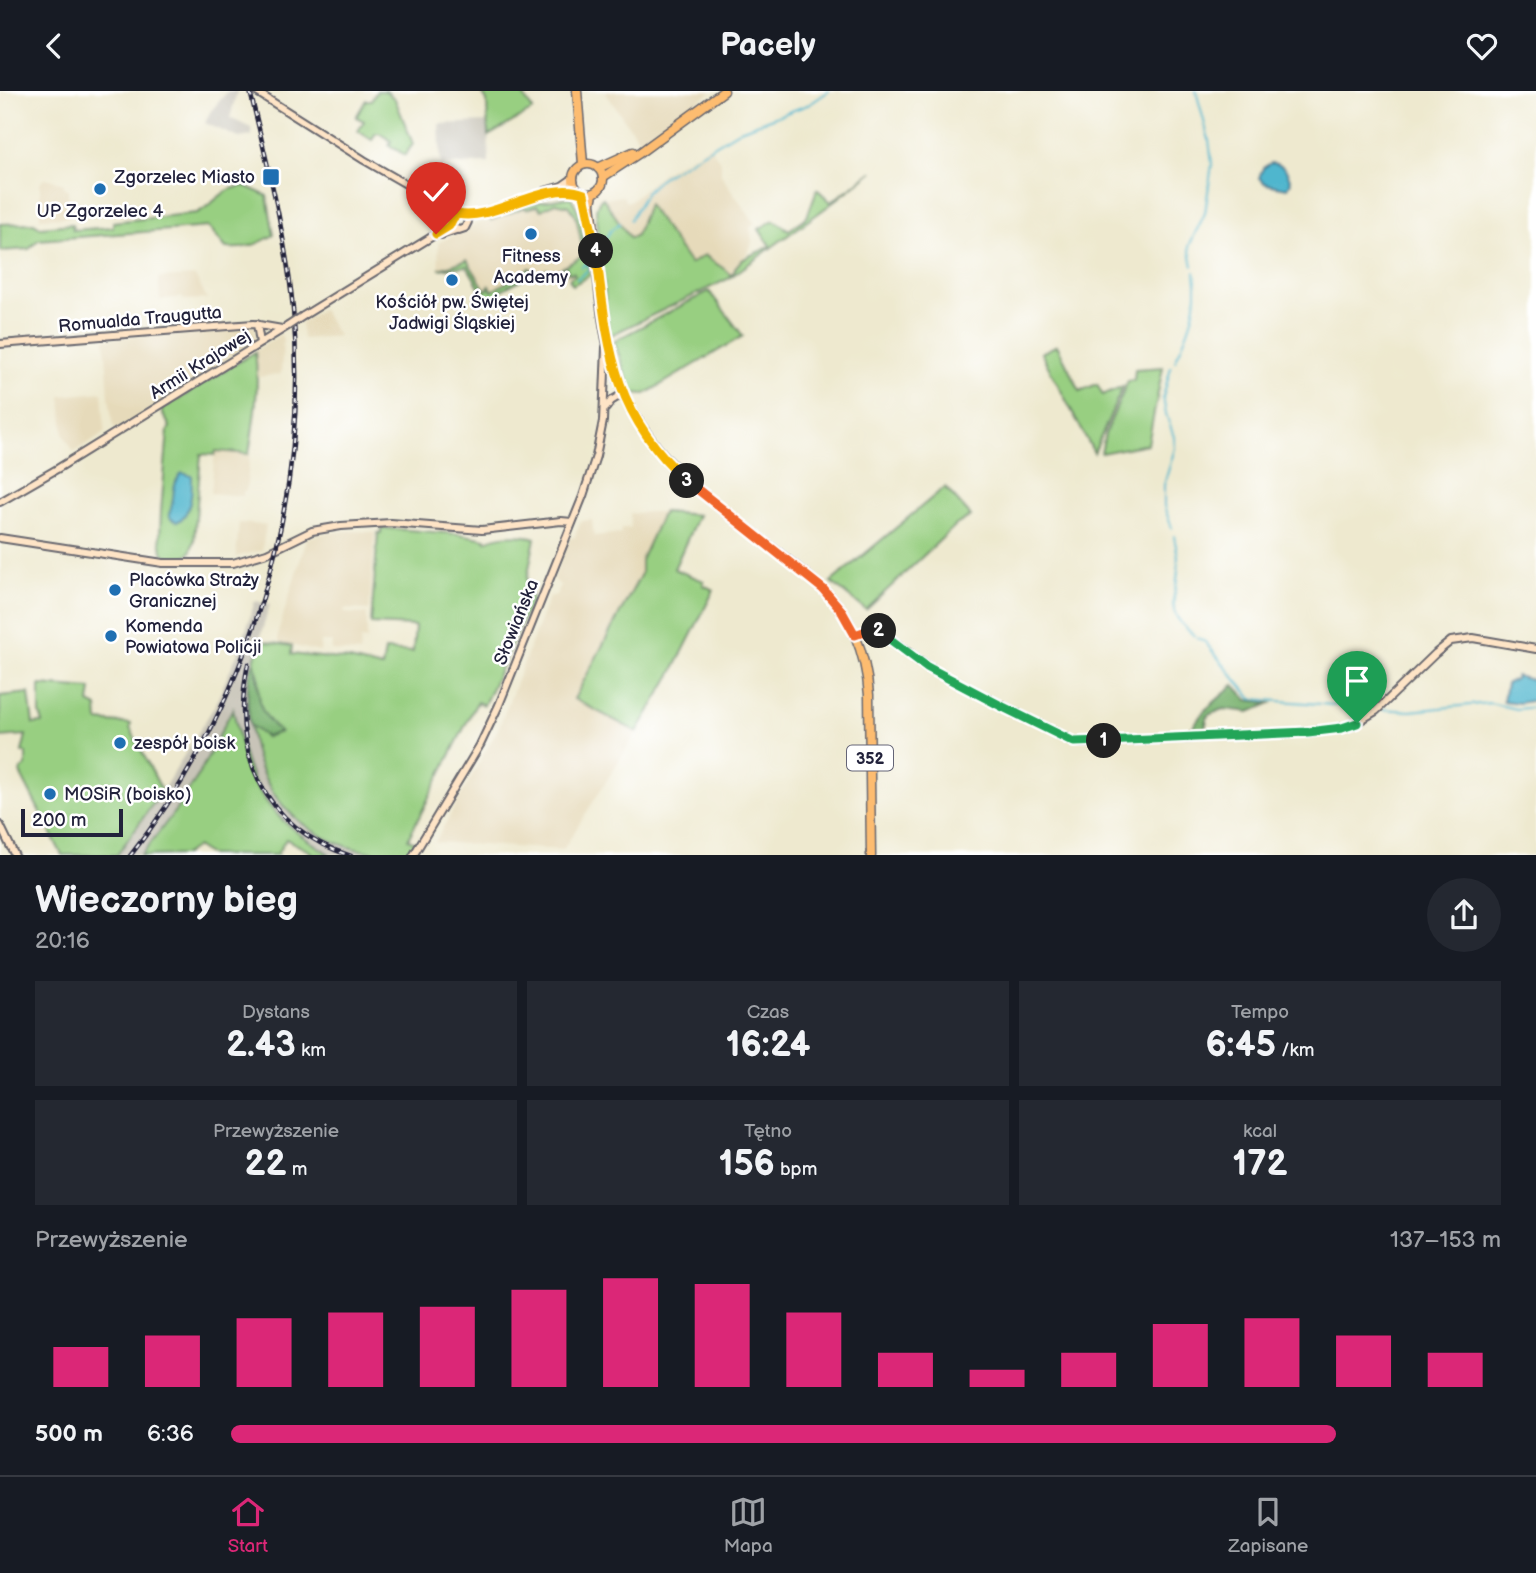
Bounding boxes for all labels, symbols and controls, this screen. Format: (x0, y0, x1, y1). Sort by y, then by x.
text: Pacely (720, 26, 816, 65)
icon: back (35, 27, 73, 65)
icon: heart (1463, 27, 1501, 65)
pin (406, 162, 466, 234)
place label: Zgorzelec Miasto (113, 167, 255, 188)
marker: Zgorzelec Miasto (261, 167, 281, 187)
icon: check (417, 173, 455, 211)
marker: UP Zgorzelec 4 (92, 181, 108, 197)
place label: UP Zgorzelec 4 (37, 201, 163, 222)
marker: Fitness Academy (523, 226, 539, 242)
pin: 4 (578, 233, 614, 269)
text: 4 (590, 239, 601, 262)
place label: Fitness Academy (494, 246, 569, 288)
marker: Kościół pw. Świętej Jadwigi Śląskiej (444, 272, 460, 288)
place label: Kościół pw. Świętej Jadwigi Śląskiej (375, 290, 529, 334)
street label: Romualda Traugutta (57, 302, 223, 337)
street label: Armii Krajowej (146, 325, 255, 404)
pin: 3 (670, 463, 704, 499)
text: 3 (681, 469, 692, 492)
place label: Placówka Straży Granicznej (129, 570, 260, 612)
street label: Słowiańska (490, 576, 543, 668)
marker: Placówka Straży Granicznej (107, 582, 123, 598)
pin: 2 (862, 613, 896, 649)
place label: Komenda Powiatowa Policji (125, 616, 261, 658)
text: 2 (873, 619, 884, 642)
marker: Komenda Powiatowa Policji (103, 628, 119, 644)
pin (1327, 651, 1387, 723)
icon: arrive (1338, 662, 1376, 700)
pin: 1 (1086, 723, 1122, 759)
text: 1 (1100, 729, 1108, 752)
place label: zespół boisk (134, 733, 235, 754)
marker: zespół boisk (112, 735, 128, 751)
road number: 352 (847, 745, 893, 771)
place label: MOSiR (boisko) (64, 784, 191, 805)
marker: MOSiR (boisko) (42, 786, 58, 802)
scale bar (21, 807, 122, 838)
text: 200 m (32, 809, 86, 832)
text: Wieczorny bieg (35, 878, 298, 923)
button: share (1427, 878, 1501, 952)
text: 20:16 (35, 927, 90, 955)
text: Dystans (242, 1001, 310, 1024)
text: Czas (747, 1001, 789, 1024)
text: Tempo (1231, 1001, 1289, 1024)
text: 2.43 (226, 1024, 296, 1067)
text: 16:24 (726, 1024, 810, 1067)
text: 6:45 (1205, 1024, 1276, 1067)
text: km (296, 1039, 326, 1062)
text: /km (1276, 1039, 1315, 1062)
text: Przewyższenie (213, 1120, 339, 1143)
text: Tętno (744, 1120, 792, 1143)
text: kcal (1243, 1120, 1277, 1143)
text: 22 (245, 1143, 287, 1186)
text: 156 (719, 1143, 775, 1186)
text: 172 (1232, 1143, 1288, 1186)
text: m (287, 1158, 307, 1181)
text: bpm (775, 1158, 817, 1181)
text: Przewyższenie (35, 1226, 188, 1254)
text: 137–153 m (1390, 1226, 1501, 1254)
text: 500 m (35, 1420, 103, 1448)
text: 6:36 (147, 1420, 194, 1448)
tab: Start (228, 1493, 268, 1558)
tab: Mapa (724, 1493, 773, 1558)
tab: Zapisane (1228, 1493, 1308, 1558)

